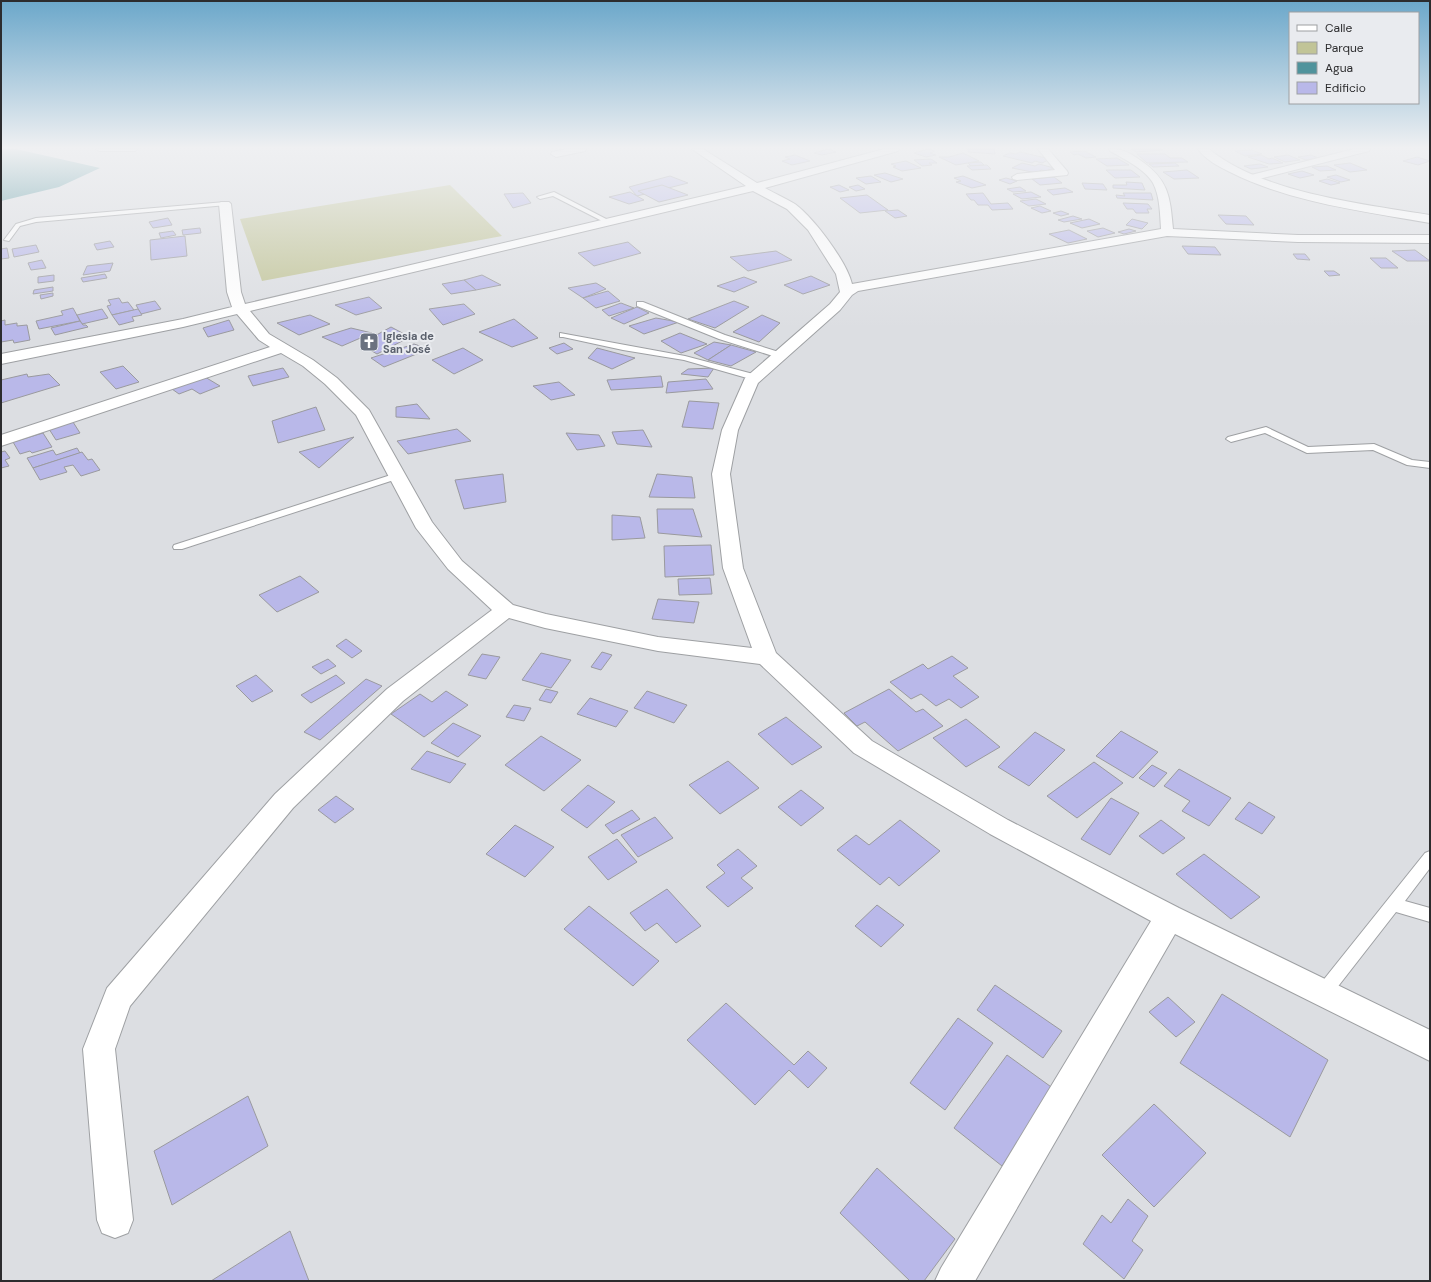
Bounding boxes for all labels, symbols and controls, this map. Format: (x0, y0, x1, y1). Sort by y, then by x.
legend (1289, 12, 1419, 104)
text: Calle (1325, 20, 1352, 36)
text: Parque (1325, 40, 1364, 56)
text: Agua (1325, 60, 1353, 76)
text: Edificio (1325, 80, 1366, 96)
place label: Iglesia de San José (383, 329, 434, 356)
church icon: Iglesia de San José (358, 331, 380, 353)

